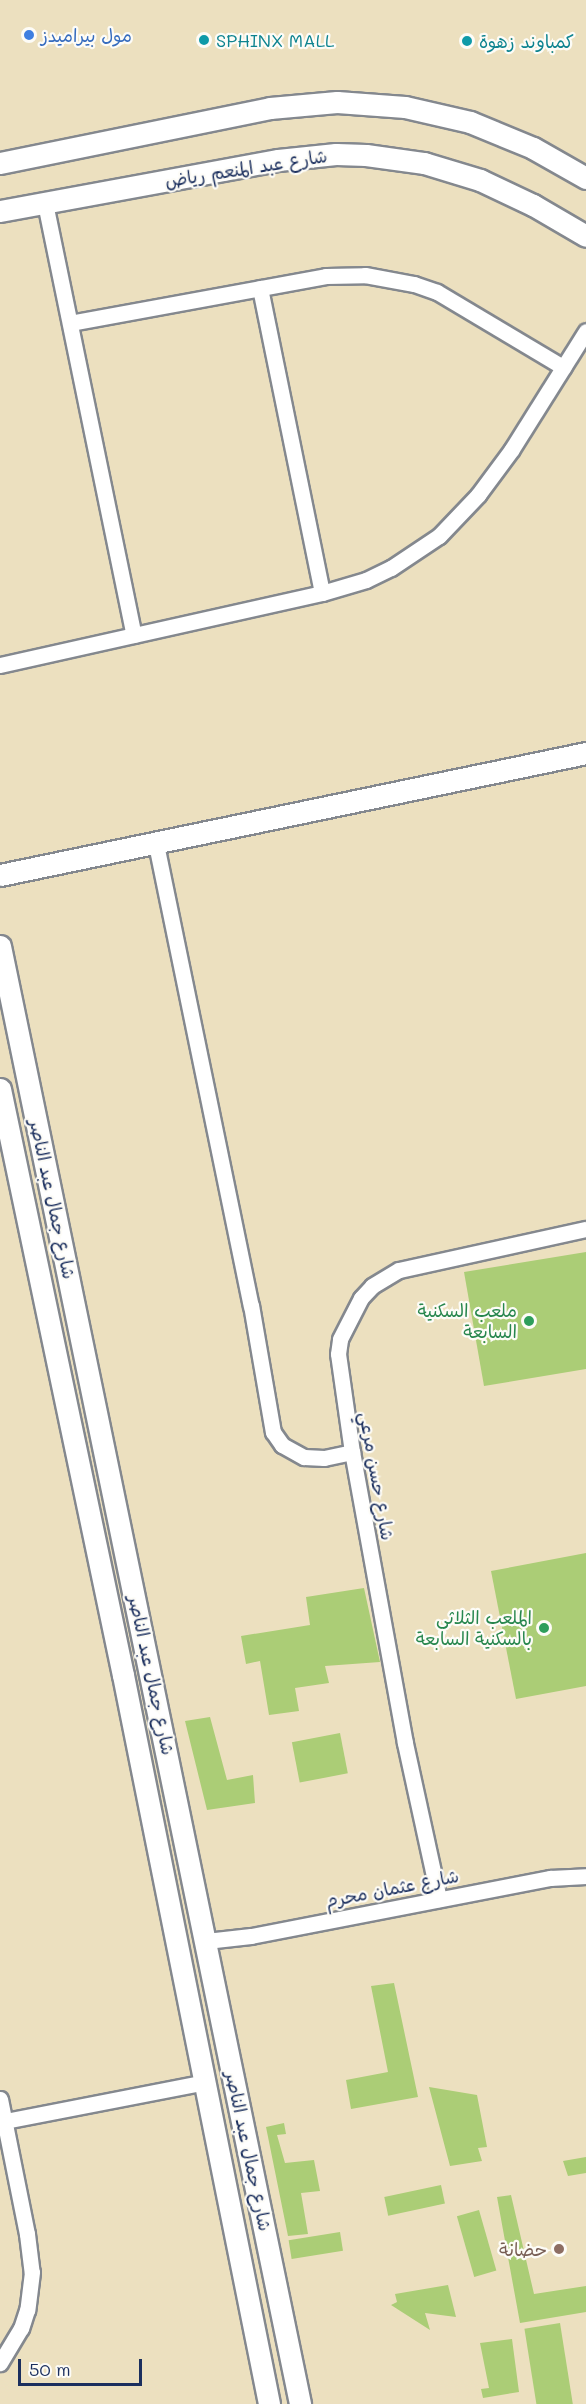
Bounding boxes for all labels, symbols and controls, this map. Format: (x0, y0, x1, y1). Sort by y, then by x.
place label: مول بيراميدز (41, 24, 132, 46)
marker: مول بيراميدز (22, 28, 36, 42)
place label: SPHINX MALL (216, 29, 335, 51)
place label: كمباوند زهوة (479, 30, 574, 52)
marker: SPHINX MALL (197, 33, 211, 47)
marker: كمباوند زهوة (460, 34, 474, 48)
street label: شارع عبد المنعم رياض (163, 145, 329, 191)
street label: شارع جمال عبد الناصر (25, 1117, 81, 1281)
place label: ملعب السكنية السابعة (417, 1300, 517, 1342)
marker: ملعب السكنية السابعة (522, 1314, 536, 1328)
street label: شارع حسن مرعي (355, 1410, 399, 1542)
street label: شارع جمال عبد الناصر (124, 1593, 180, 1757)
place label: الملعب الثلاثي بالسكنية السابعة (416, 1607, 532, 1650)
marker: الملعب الثلاثي بالسكنية السابعة (537, 1621, 551, 1635)
street label: شارع عثمان محرم (324, 1864, 460, 1912)
street label: شارع جمال عبد الناصر (221, 2069, 277, 2233)
place label: حضانة (499, 2238, 547, 2260)
marker: حضانة (552, 2242, 566, 2256)
scale bar (21, 2347, 146, 2385)
text: 50 m (29, 2357, 71, 2381)

